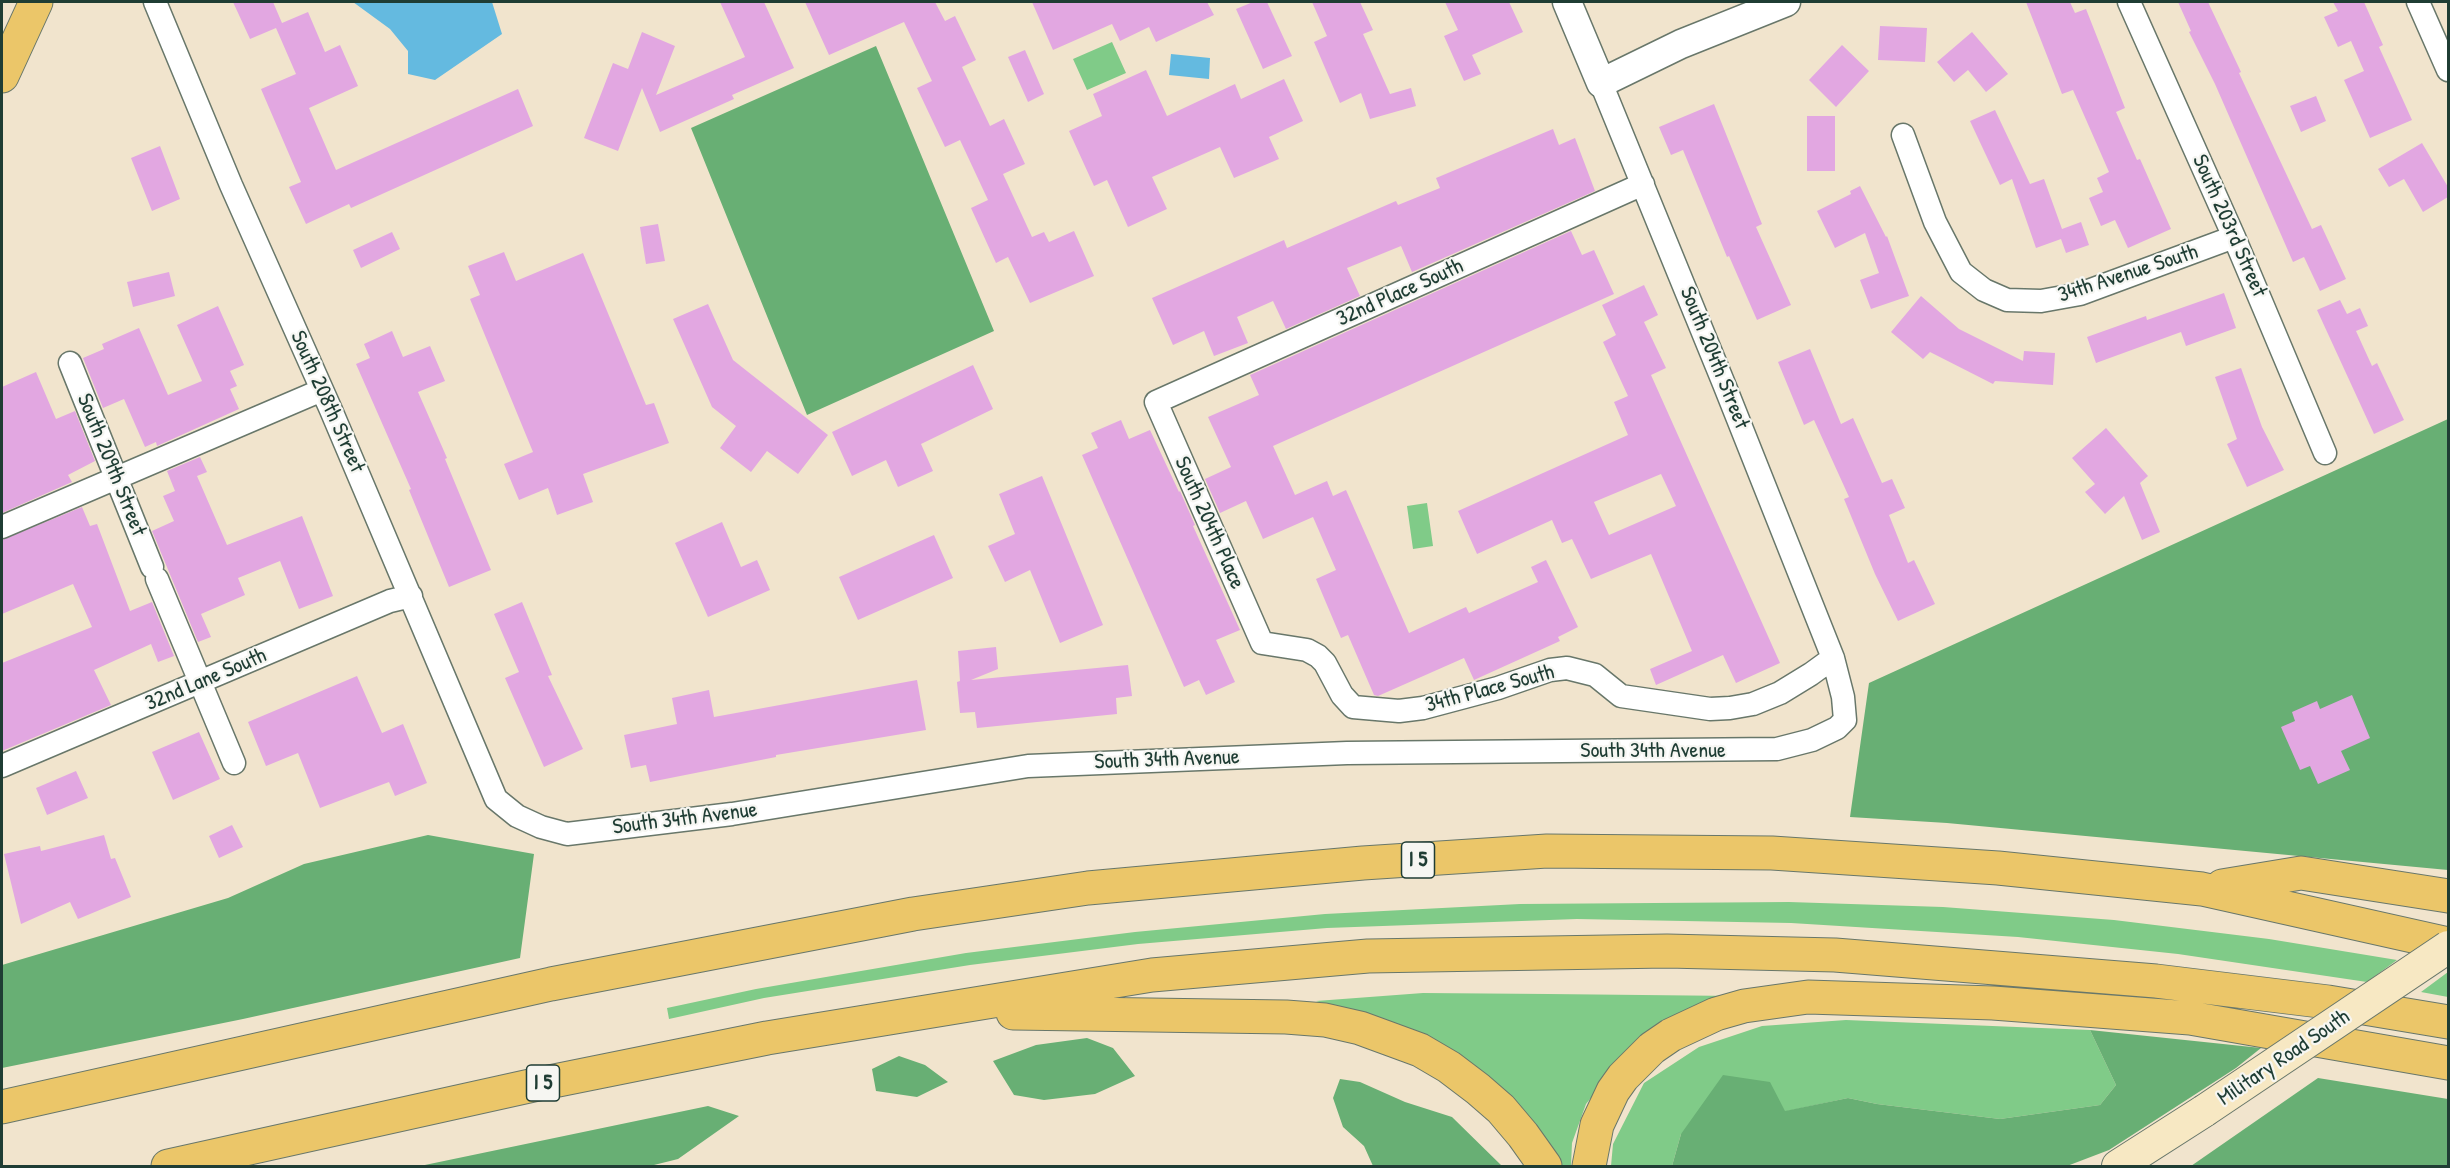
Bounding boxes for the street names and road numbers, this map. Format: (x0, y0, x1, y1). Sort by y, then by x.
street label: South 203rd Street (2186, 151, 2272, 301)
street label: 34th Avenue South (2055, 239, 2201, 309)
street label: 32nd Place South (1333, 253, 1467, 333)
street label: South 204th Street (1673, 283, 1755, 433)
street label: South 208th Street (284, 327, 370, 477)
street label: South 209th Street (70, 390, 152, 540)
street label: South 204th Place (1168, 453, 1250, 593)
street label: 32nd Lane South (142, 643, 270, 717)
street label: 34th Place South (1423, 659, 1557, 719)
street label: South 34th Avenue (1580, 738, 1726, 764)
street label: South 34th Avenue (1094, 744, 1240, 776)
street label: South 34th Avenue (611, 797, 759, 841)
road number: I 5 (1402, 842, 1434, 878)
street label: Military Road South (2213, 1004, 2355, 1112)
road number: I 5 (526, 1065, 560, 1101)

